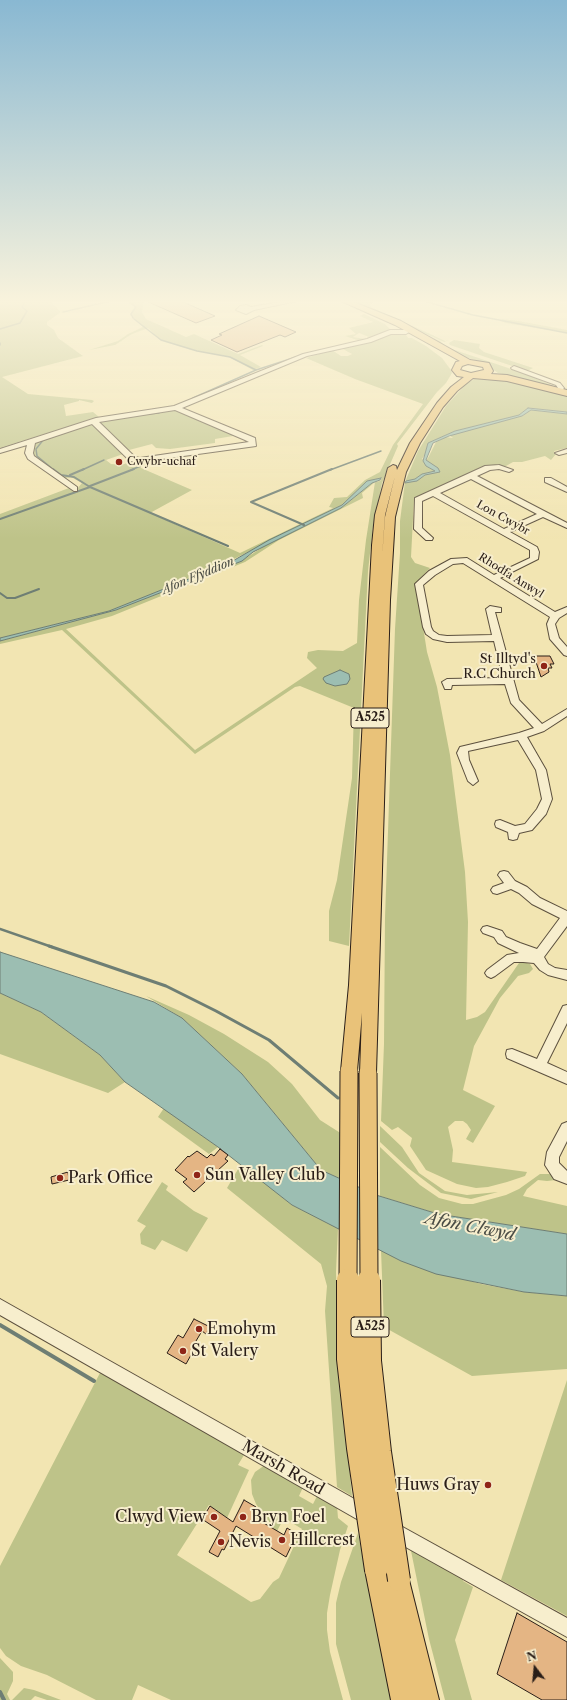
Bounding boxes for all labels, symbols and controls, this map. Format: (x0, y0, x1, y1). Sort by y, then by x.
place label: Cwybr-uchaf (127, 455, 196, 469)
marker: Cwybr-uchaf (114, 457, 124, 467)
street label: Lon Cwybr (474, 498, 532, 538)
street label: Rhodfa Anwyl (476, 551, 546, 601)
water label: Afon Ffyddion (160, 554, 236, 598)
place label: St Illtyd's R.C Church (463, 651, 536, 682)
marker: St Illtyd's R.C Church (539, 661, 549, 671)
road number: A525 (351, 708, 389, 728)
place label: Sun Valley Club (205, 1165, 325, 1185)
place label: Park Office (68, 1168, 153, 1188)
marker: Sun Valley Club (192, 1170, 202, 1180)
marker: Park Office (55, 1173, 65, 1183)
water label: Afon Clwyd (423, 1208, 517, 1246)
road number: A525 (351, 1317, 389, 1337)
place label: Emohym (207, 1319, 276, 1339)
marker: Emohym (194, 1324, 204, 1334)
place label: St Valery (191, 1341, 258, 1361)
marker: St Valery (178, 1346, 188, 1356)
street label: Marsh Road (238, 1437, 328, 1499)
place label: Huws Gray (396, 1475, 480, 1495)
marker: Huws Gray (483, 1480, 493, 1490)
place label: Clwyd View (115, 1507, 206, 1527)
place label: Bryn Foel (251, 1507, 325, 1527)
marker: Clwyd View (209, 1512, 219, 1522)
marker: Bryn Foel (238, 1512, 248, 1522)
place label: Hillcrest (290, 1530, 354, 1550)
place label: Nevis (229, 1532, 271, 1552)
marker: Hillcrest (277, 1535, 287, 1545)
marker: Nevis (216, 1537, 226, 1547)
north arrow (515, 1648, 555, 1688)
text: N (525, 1648, 538, 1665)

